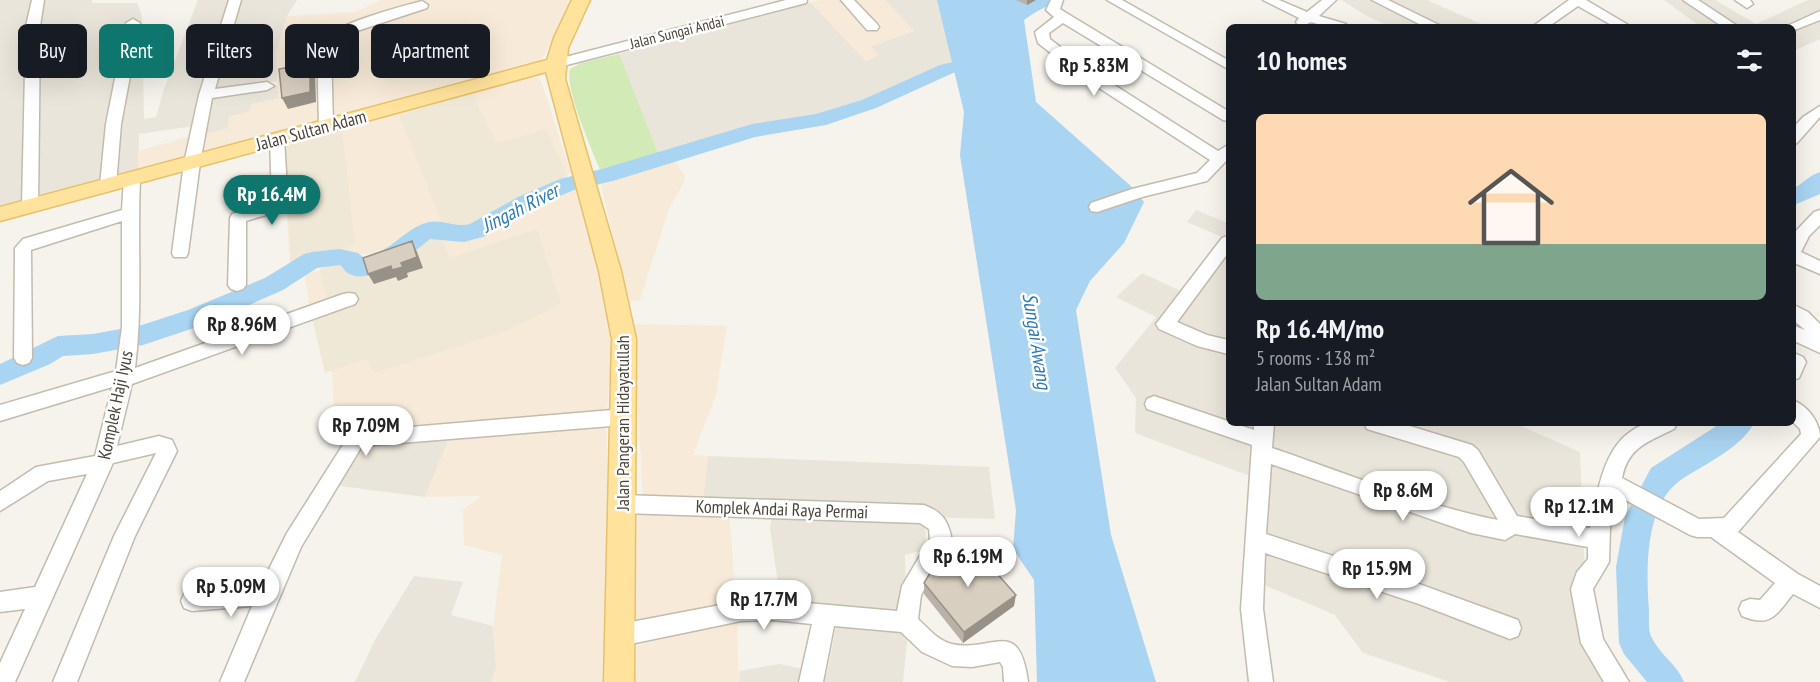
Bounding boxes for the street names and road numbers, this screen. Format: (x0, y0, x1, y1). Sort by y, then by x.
street label: Jalan Sungai Andai (627, 11, 726, 53)
street label: Jalan Sultan Adam (252, 104, 369, 156)
street label: Jalan Pangeran Hidayatullah (611, 335, 634, 512)
street label: Komplek Haji Iyus (92, 348, 138, 462)
street label: Komplek Andai Raya Permai (695, 494, 869, 524)

